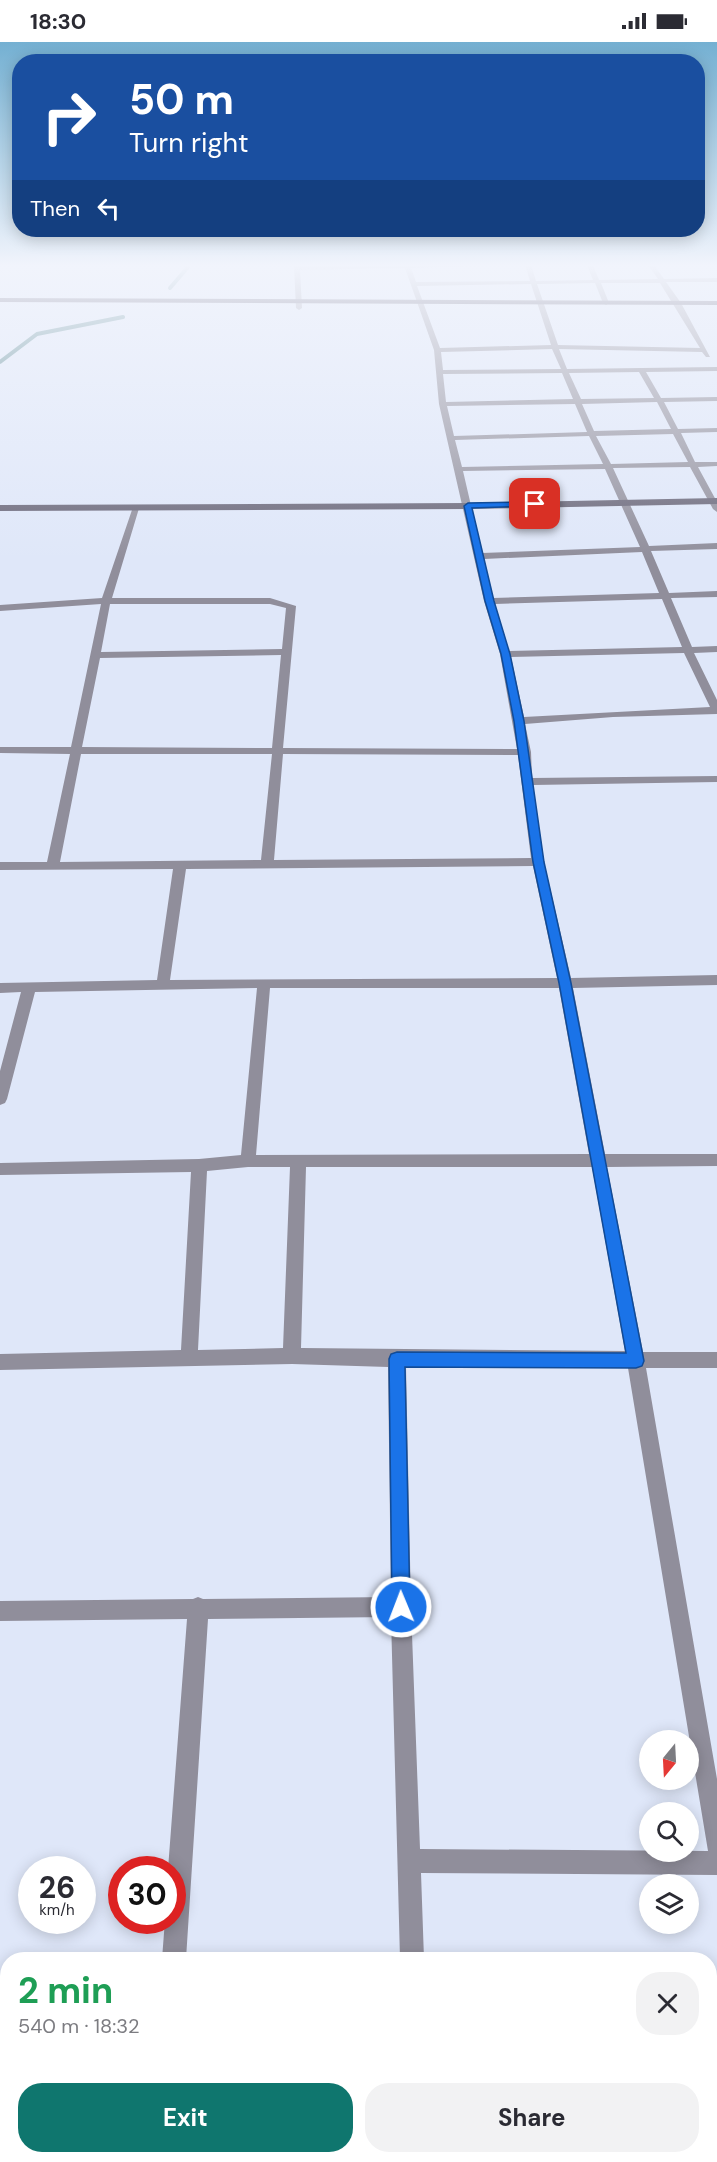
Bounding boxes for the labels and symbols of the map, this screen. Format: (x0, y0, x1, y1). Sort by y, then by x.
pin (509, 478, 560, 529)
position arrow (369, 1575, 433, 1639)
north arrow (639, 1730, 699, 1790)
speed limit sign: 30 (108, 1856, 186, 1934)

